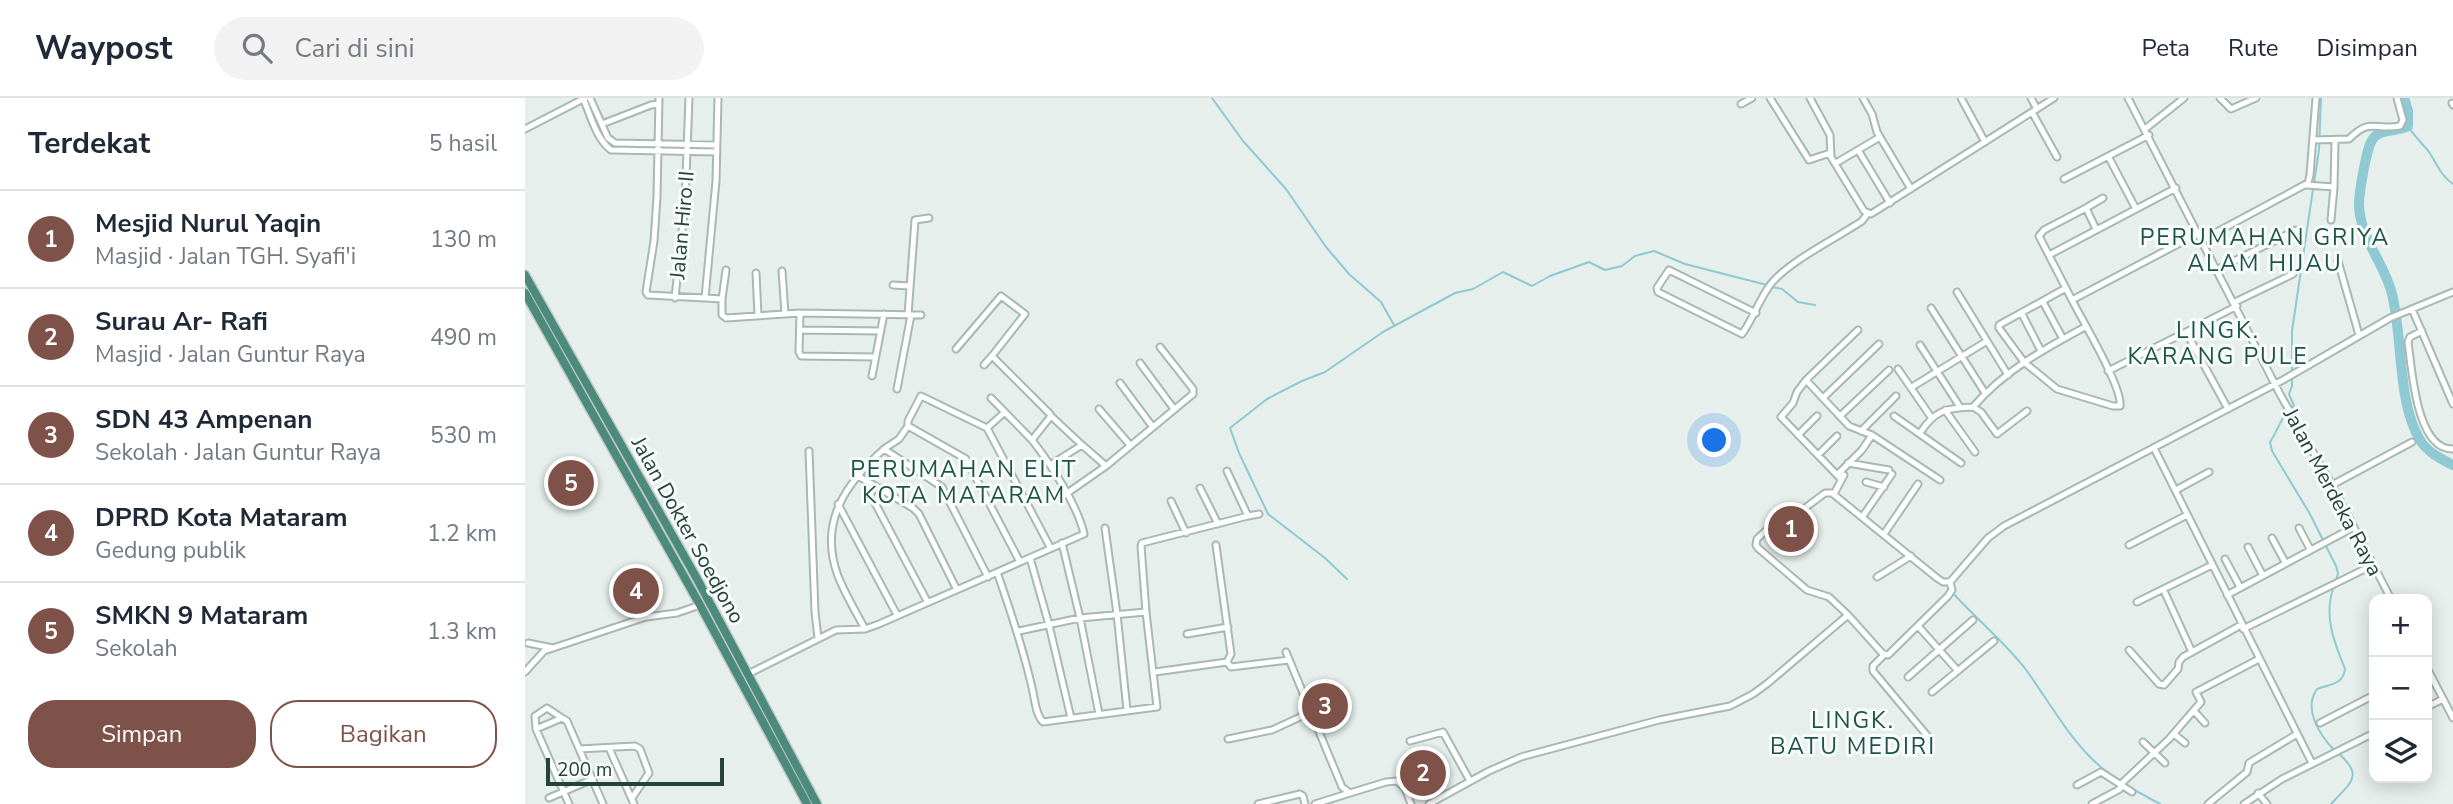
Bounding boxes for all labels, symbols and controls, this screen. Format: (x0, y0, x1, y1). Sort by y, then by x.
search box (214, 17, 704, 80)
text: Waypost (35, 26, 172, 71)
icon: search (238, 29, 276, 67)
text: Cari di sini (294, 31, 415, 66)
text: Peta (2141, 32, 2190, 64)
text: Rute (2228, 32, 2279, 64)
text: Disimpan (2317, 32, 2418, 64)
text: Terdekat (28, 123, 150, 164)
text: 5 hasil (429, 128, 497, 159)
street label: Jalan Hiro II (663, 170, 701, 281)
text: Mesjid Nurul Yaqin (95, 206, 321, 241)
district label: PERUMAHAN GRIYA ALAM HIJAU (2140, 222, 2390, 279)
text: 1 (44, 224, 58, 255)
text: 130 m (430, 224, 497, 255)
text: Masjid · Jalan TGH. Syafi'i (95, 241, 356, 272)
text: Surau Ar- Rafi (95, 304, 268, 339)
district label: LINGK. KARANG PULE (2127, 315, 2309, 372)
text: 2 (44, 322, 58, 353)
text: 490 m (430, 322, 497, 353)
text: Masjid · Jalan Guntur Raya (95, 339, 366, 370)
text: SDN 43 Ampenan (95, 402, 312, 437)
street label: Jalan Merdeka Raya (2276, 402, 2389, 581)
text: 3 (44, 420, 58, 451)
text: 530 m (430, 420, 497, 451)
your location (1697, 423, 1731, 457)
street label: Jalan Dokter Soedjono (624, 431, 751, 628)
text: Sekolah · Jalan Guntur Raya (95, 437, 381, 468)
district label: PERUMAHAN ELIT KOTA MATARAM (850, 454, 1078, 511)
pin: 5 (548, 457, 594, 509)
text: DPRD Kota Mataram (95, 500, 348, 535)
pin: 1 (1768, 503, 1814, 555)
text: 4 (44, 518, 58, 549)
text: 1.2 km (427, 518, 497, 549)
text: Gedung publik (95, 535, 246, 566)
pin: 4 (613, 565, 659, 617)
map controls (2369, 594, 2432, 783)
button: + (2369, 594, 2432, 657)
text: SMKN 9 Mataram (95, 598, 308, 633)
text: 5 (44, 616, 58, 647)
text: 1.3 km (427, 616, 497, 647)
text: Sekolah (95, 633, 177, 664)
button: − (2369, 657, 2432, 720)
pin: 3 (1302, 680, 1348, 732)
button: Simpan (28, 700, 256, 768)
button: Bagikan (270, 700, 497, 768)
district label: LINGK. BATU MEDIRI (1770, 705, 1936, 762)
button: layers (2369, 720, 2432, 783)
pin: 2 (1400, 747, 1446, 799)
scale bar (546, 755, 725, 787)
text: 200 m (557, 757, 612, 783)

